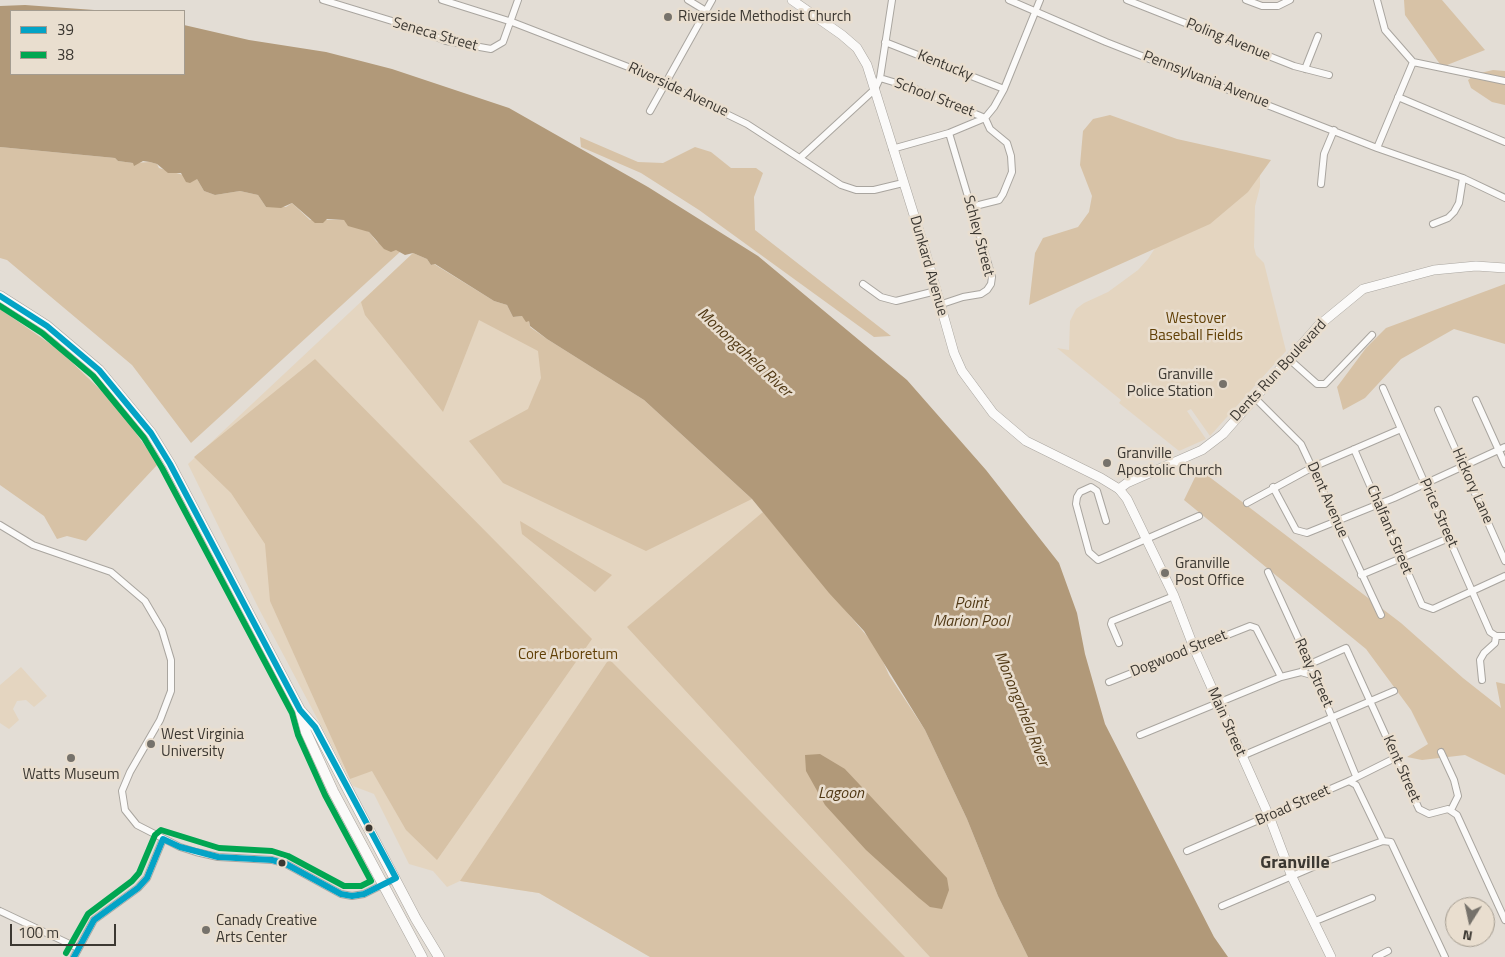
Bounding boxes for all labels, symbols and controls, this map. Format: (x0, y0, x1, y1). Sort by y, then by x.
place label: Riverside Methodist Church (678, 8, 851, 26)
legend (10, 10, 185, 75)
marker: Riverside Methodist Church (662, 11, 674, 23)
street label: Seneca Street (391, 14, 479, 56)
street label: Poling Avenue (1183, 15, 1273, 65)
text: 39 (57, 18, 74, 41)
text: 38 (57, 43, 74, 66)
street label: Kentucky (915, 47, 975, 85)
street label: Pennsylvania Avenue (1140, 48, 1272, 112)
street label: Riverside Avenue (625, 59, 731, 121)
street label: School Street (892, 75, 976, 121)
street label: Schley Street (959, 194, 997, 278)
street label: Dunkard Avenue (905, 214, 951, 318)
water label: Monongahela River (693, 304, 795, 402)
park label: Westover Baseball Fields (1149, 310, 1243, 345)
street label: Dents Run Boulevard (1227, 316, 1331, 426)
place label: Granville Police Station (1127, 366, 1213, 401)
marker: Granville Police Station (1217, 378, 1229, 390)
place label: Granville Apostolic Church (1117, 445, 1222, 480)
street label: Hickory Lane (1447, 445, 1497, 527)
marker: Granville Apostolic Church (1101, 457, 1113, 469)
street label: Dent Avenue (1302, 459, 1352, 541)
street label: Price Street (1415, 476, 1461, 550)
street label: Chalfant Street (1362, 483, 1416, 577)
place label: Granville Post Office (1175, 555, 1244, 590)
marker: Granville Post Office (1159, 567, 1171, 579)
water label: Point Marion Pool (933, 594, 1009, 632)
street label: Dogwood Street (1128, 626, 1230, 682)
street label: Reay Street (1290, 636, 1336, 710)
park label: Core Arboretum (518, 646, 618, 664)
water label: Monongahela River (989, 649, 1053, 769)
street label: Main Street (1203, 685, 1249, 759)
place label: West Virginia University (161, 726, 244, 761)
street label: Kent Street (1378, 733, 1424, 805)
marker: West Virginia University (145, 738, 157, 750)
marker: Watts Museum (65, 752, 77, 764)
place label: Watts Museum (22, 766, 120, 784)
street label: Broad Street (1253, 782, 1333, 830)
water label: Lagoon (818, 784, 864, 804)
unlabelled marker (364, 823, 374, 833)
district label: Granville (1260, 853, 1330, 875)
unlabelled marker (277, 858, 287, 868)
north arrow (1445, 897, 1495, 947)
place label: Canady Creative Arts Center (216, 912, 317, 947)
scale bar (12, 914, 119, 946)
text: 100 m (18, 921, 59, 944)
marker: Canady Creative Arts Center (200, 924, 212, 936)
text: N (1461, 925, 1474, 947)

